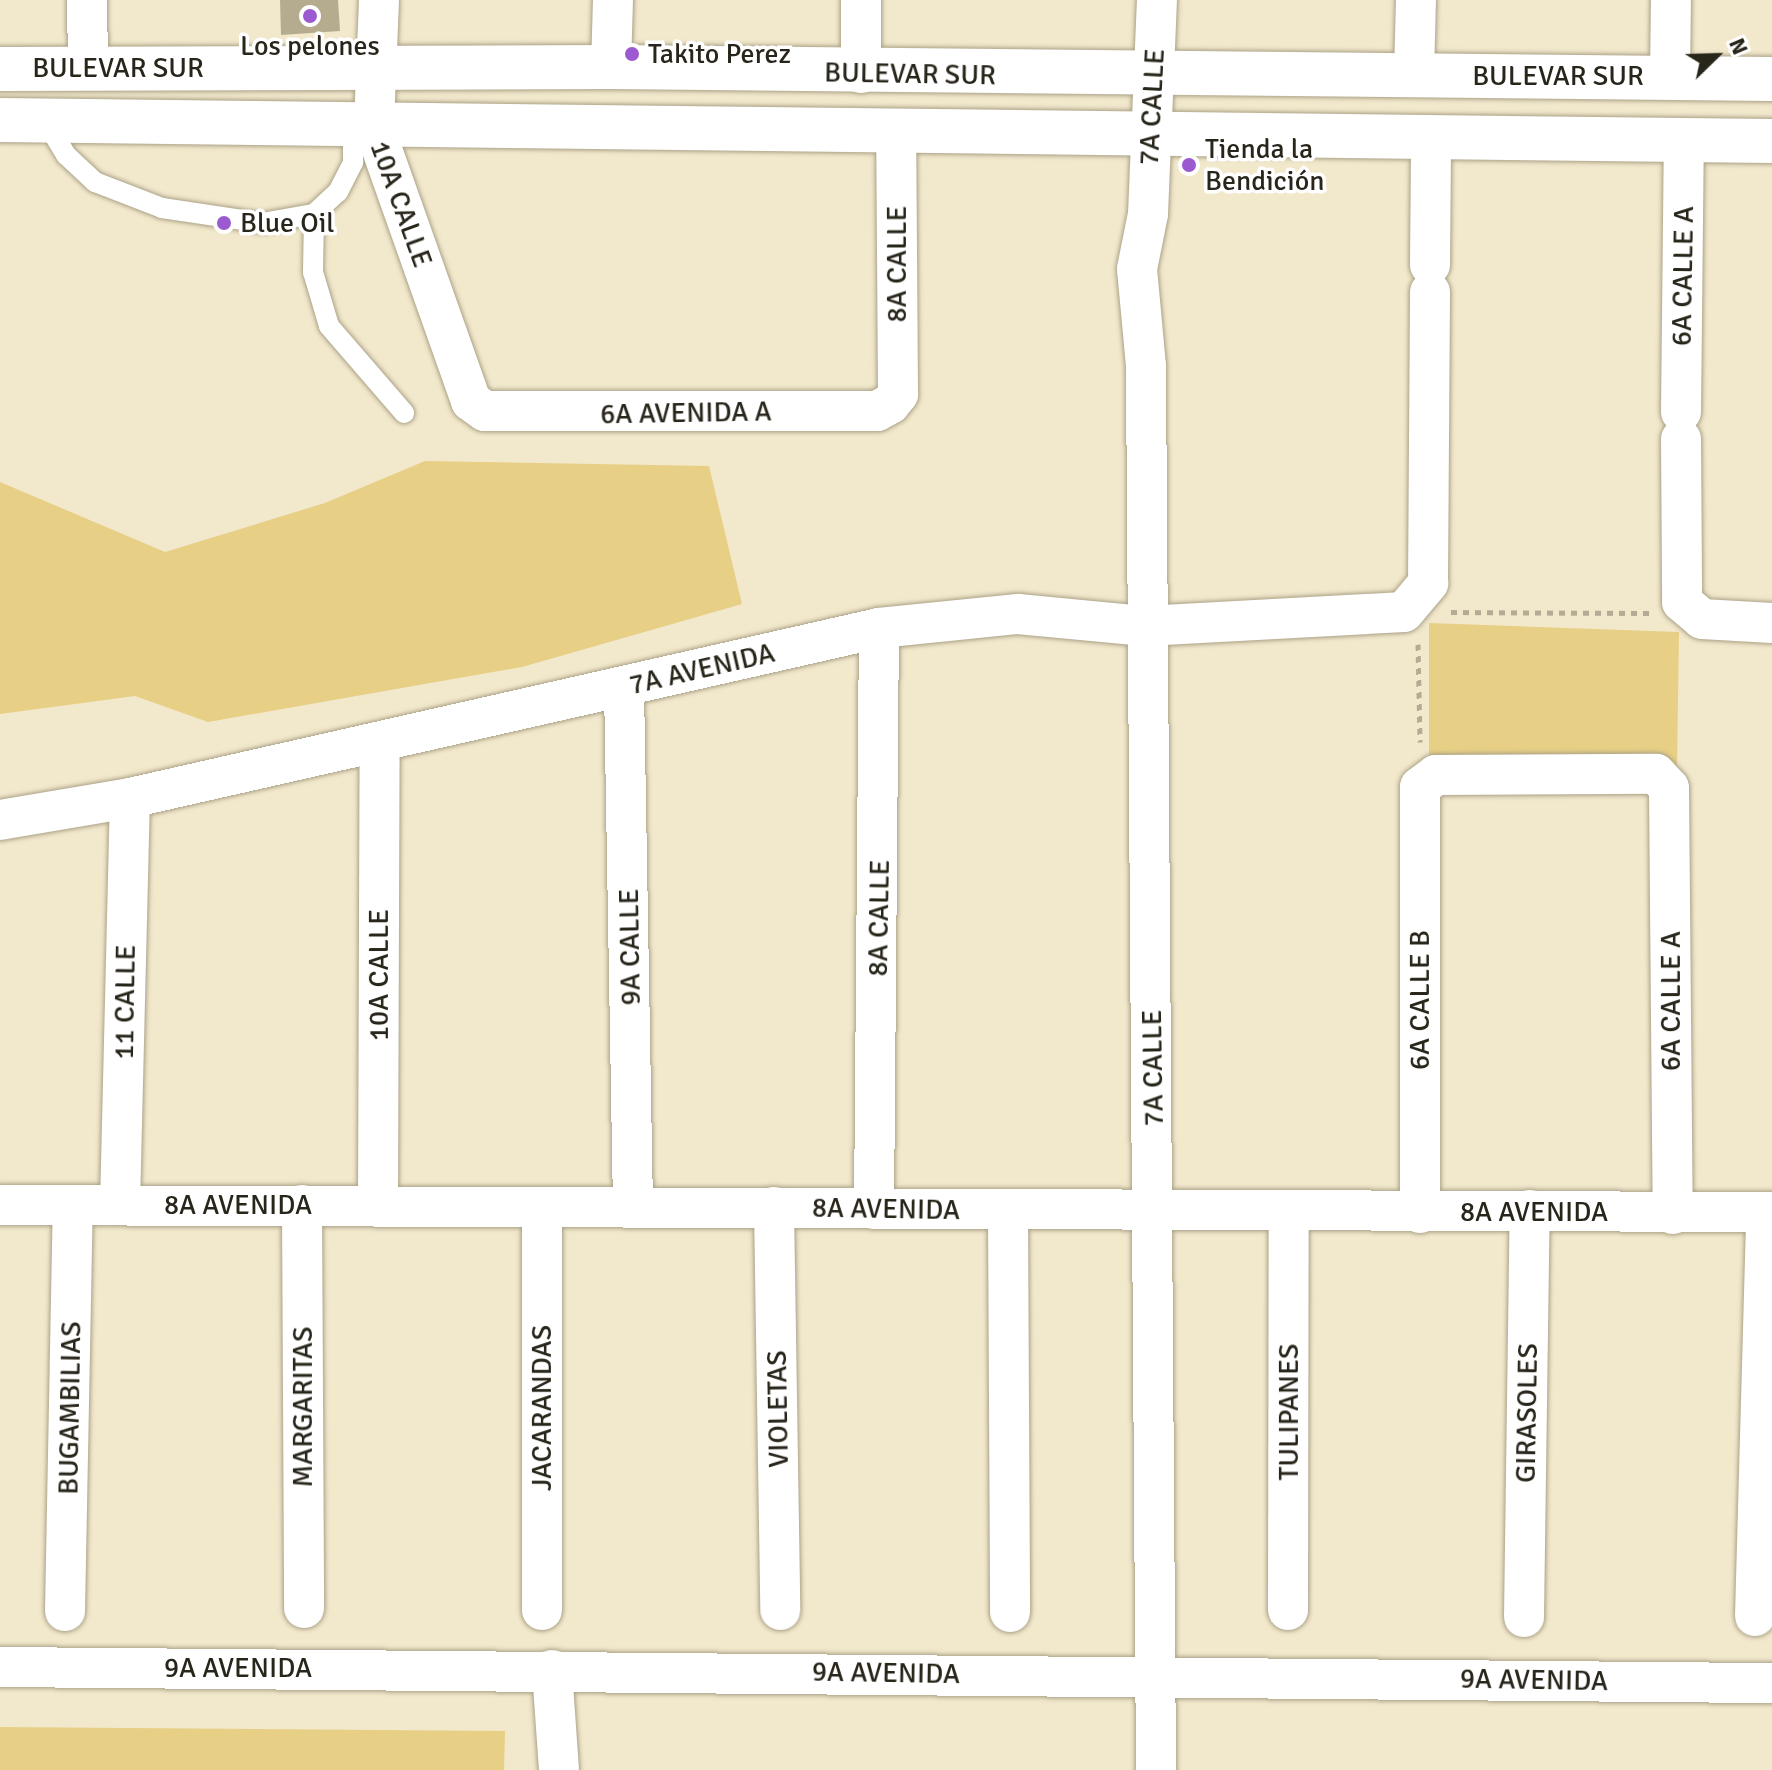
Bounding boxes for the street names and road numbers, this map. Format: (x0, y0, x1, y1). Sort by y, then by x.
street label: 7A CALLE (1132, 48, 1172, 166)
street label: BULEVAR SUR (32, 51, 204, 85)
street label: BULEVAR SUR (824, 56, 996, 92)
street label: BULEVAR SUR (1472, 59, 1644, 93)
street label: 10A CALLE (363, 136, 439, 272)
street label: 8A CALLE (880, 206, 914, 322)
street label: 6A CALLE A (1665, 206, 1701, 346)
street label: 6A AVENIDA A (600, 395, 772, 431)
street label: 7A AVENIDA (626, 636, 778, 702)
street label: 8A CALLE (861, 859, 897, 977)
street label: 9A CALLE (612, 888, 648, 1006)
street label: 10A CALLE (362, 909, 396, 1041)
street label: 6A CALLE B (1403, 930, 1437, 1070)
street label: 6A CALLE A (1654, 931, 1688, 1071)
street label: 11 CALLE (107, 944, 143, 1060)
street label: 7A CALLE (1135, 1009, 1171, 1127)
street label: 8A AVENIDA (164, 1188, 312, 1222)
street label: 8A AVENIDA (812, 1191, 960, 1227)
street label: 8A AVENIDA (1460, 1195, 1608, 1229)
street label: BUGAMBILIAS (52, 1321, 88, 1495)
street label: JACARANDAS (525, 1325, 559, 1491)
street label: MARGARITAS (286, 1327, 320, 1487)
street label: GIRASOLES (1509, 1343, 1545, 1483)
street label: TULIPANES (1272, 1344, 1306, 1480)
street label: VIOLETAS (760, 1350, 796, 1468)
street label: 9A AVENIDA (164, 1651, 312, 1685)
street label: 9A AVENIDA (812, 1655, 960, 1691)
street label: 9A AVENIDA (1460, 1662, 1608, 1698)

